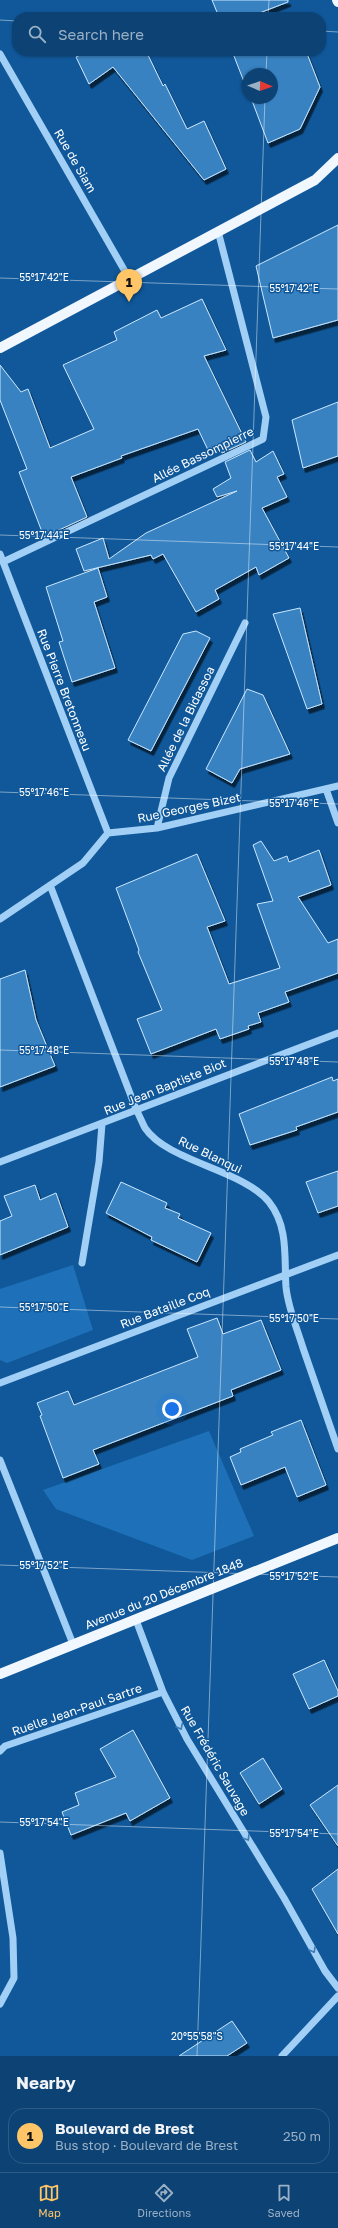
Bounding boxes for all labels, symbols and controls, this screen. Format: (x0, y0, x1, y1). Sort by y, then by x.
search box (12, 12, 326, 56)
icon: search (26, 23, 48, 45)
text: Search here (58, 25, 144, 43)
north arrow (242, 68, 278, 104)
street label: Rue de Siam (51, 126, 100, 195)
pin: 1 (116, 269, 142, 302)
text: 55°17'42"E (19, 271, 69, 283)
text: 55°17'42"E (269, 282, 319, 294)
street label: Allée Bassompierre (149, 423, 256, 486)
text: 55°17'44"E (19, 529, 69, 541)
text: 55°17'44"E (269, 540, 319, 552)
street label: Rue Pierre Bretonneau (34, 627, 95, 753)
street label: Allée de la Bidassoa (154, 664, 218, 774)
text: 55°17'46"E (19, 786, 69, 798)
street label: Rue Georges Bizet (136, 789, 242, 826)
text: 55°17'46"E (269, 797, 319, 809)
text: 55°17'48"E (19, 1044, 69, 1056)
street label: Rue Jean Baptiste Biot (101, 1055, 228, 1118)
text: 55°17'48"E (269, 1055, 319, 1067)
street label: Rue Blanqui (176, 1133, 245, 1176)
street label: Rue Bataille Coq (118, 1284, 212, 1332)
text: 55°17'50"E (19, 1301, 69, 1313)
text: 55°17'50"E (269, 1312, 319, 1324)
your location (162, 1399, 182, 1419)
street label: Avenue du 20 Décembre 1848 (82, 1555, 245, 1632)
text: 55°17'52"E (19, 1559, 69, 1571)
text: 55°17'52"E (269, 1570, 319, 1582)
street label: Ruelle Jean-Paul Sartre (10, 1680, 144, 1739)
street label: Rue Frédéric Sauvage (178, 1703, 253, 1819)
one-way arrow (175, 1722, 183, 1730)
text: 55°17'54"E (19, 1816, 69, 1828)
text: 55°17'54"E (269, 1827, 319, 1839)
one-way arrow (243, 1834, 250, 1841)
one-way arrow (309, 1946, 316, 1953)
text: 20°55'58"S (171, 2030, 223, 2042)
text: Nearby (16, 2072, 76, 2093)
text: Boulevard de Brest (55, 2119, 194, 2137)
text: 1 (27, 2128, 33, 2144)
text: 250 m (283, 2128, 321, 2144)
text: Bus stop · Boulevard de Brest (55, 2137, 238, 2153)
tab: Map (38, 2182, 61, 2219)
tab: Directions (137, 2182, 191, 2219)
tab: Saved (268, 2182, 300, 2219)

